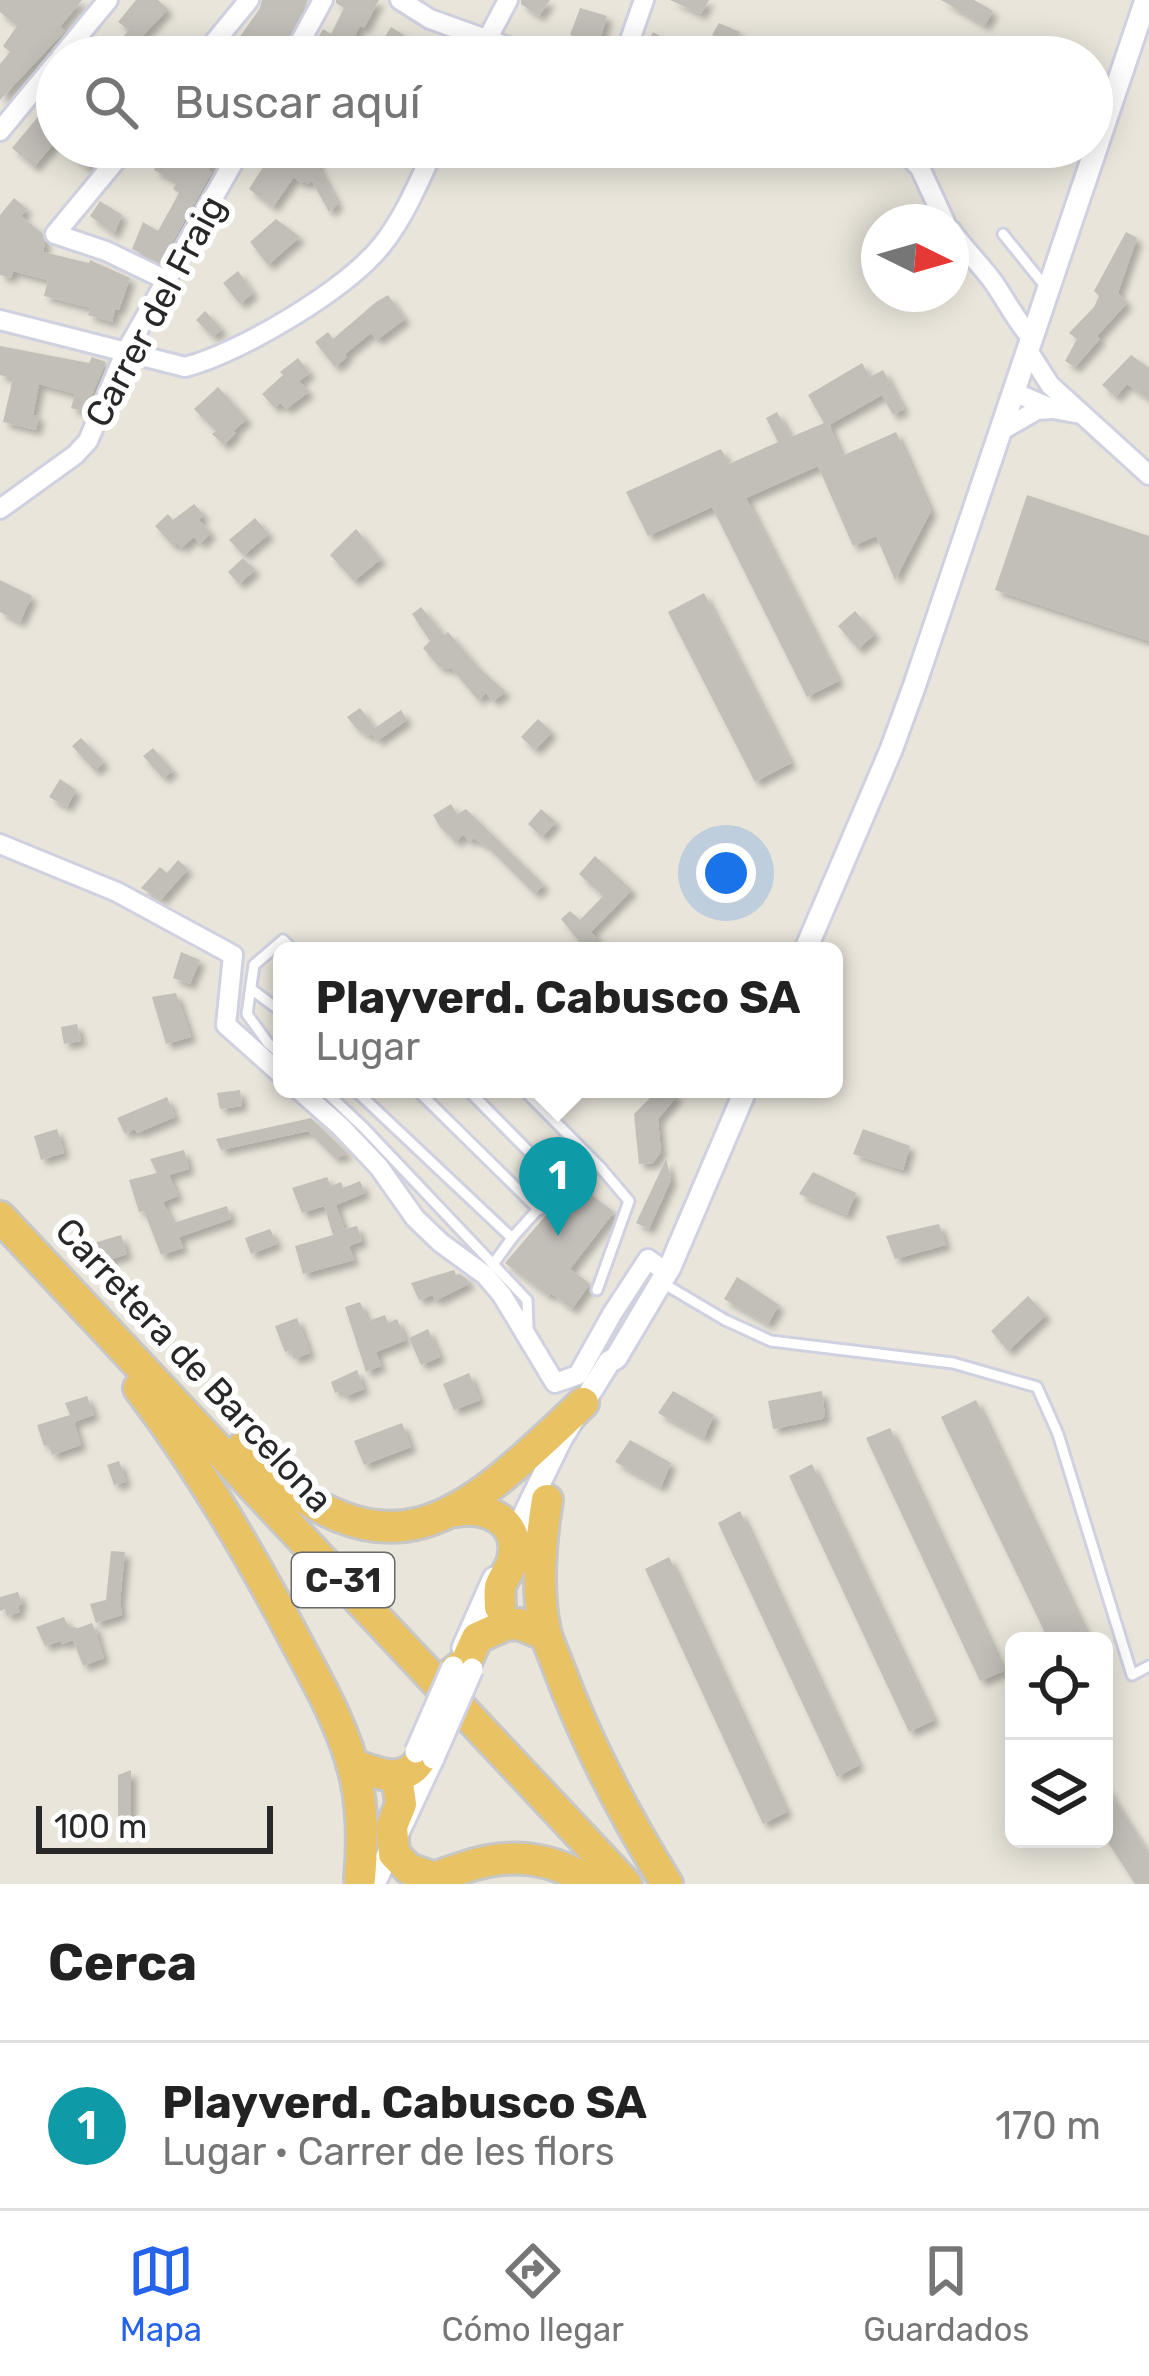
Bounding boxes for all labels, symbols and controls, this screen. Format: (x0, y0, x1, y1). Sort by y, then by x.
search box (36, 36, 1113, 168)
icon: search (78, 69, 144, 135)
text: Buscar aquí (174, 76, 421, 129)
street label: Carrer del Fraig (76, 188, 234, 434)
north arrow (861, 204, 969, 312)
your location (696, 843, 756, 903)
popup (273, 942, 843, 1098)
text: Playverd. Cabusco SA (316, 971, 800, 1024)
text: Lugar (316, 1024, 420, 1070)
pin: 1 (519, 1137, 597, 1236)
street label: Carretera de Barcelona (47, 1209, 341, 1521)
road number: C-31 (292, 1553, 394, 1607)
map controls (1005, 1632, 1113, 1848)
button: locate (1005, 1632, 1113, 1740)
button: layers (1005, 1740, 1113, 1848)
scale bar (36, 1800, 273, 1853)
text: 100 m (54, 1807, 147, 1846)
text: Cerca (48, 1932, 197, 1993)
text: Playverd. Cabusco SA (162, 2076, 647, 2129)
text: 1 (77, 2103, 97, 2149)
text: 170 m (995, 2103, 1101, 2149)
text: Lugar · Carrer de les flors (162, 2129, 615, 2175)
tab: Mapa (120, 2238, 202, 2349)
tab: Cómo llegar (442, 2238, 624, 2349)
tab: Guardados (863, 2238, 1029, 2349)

